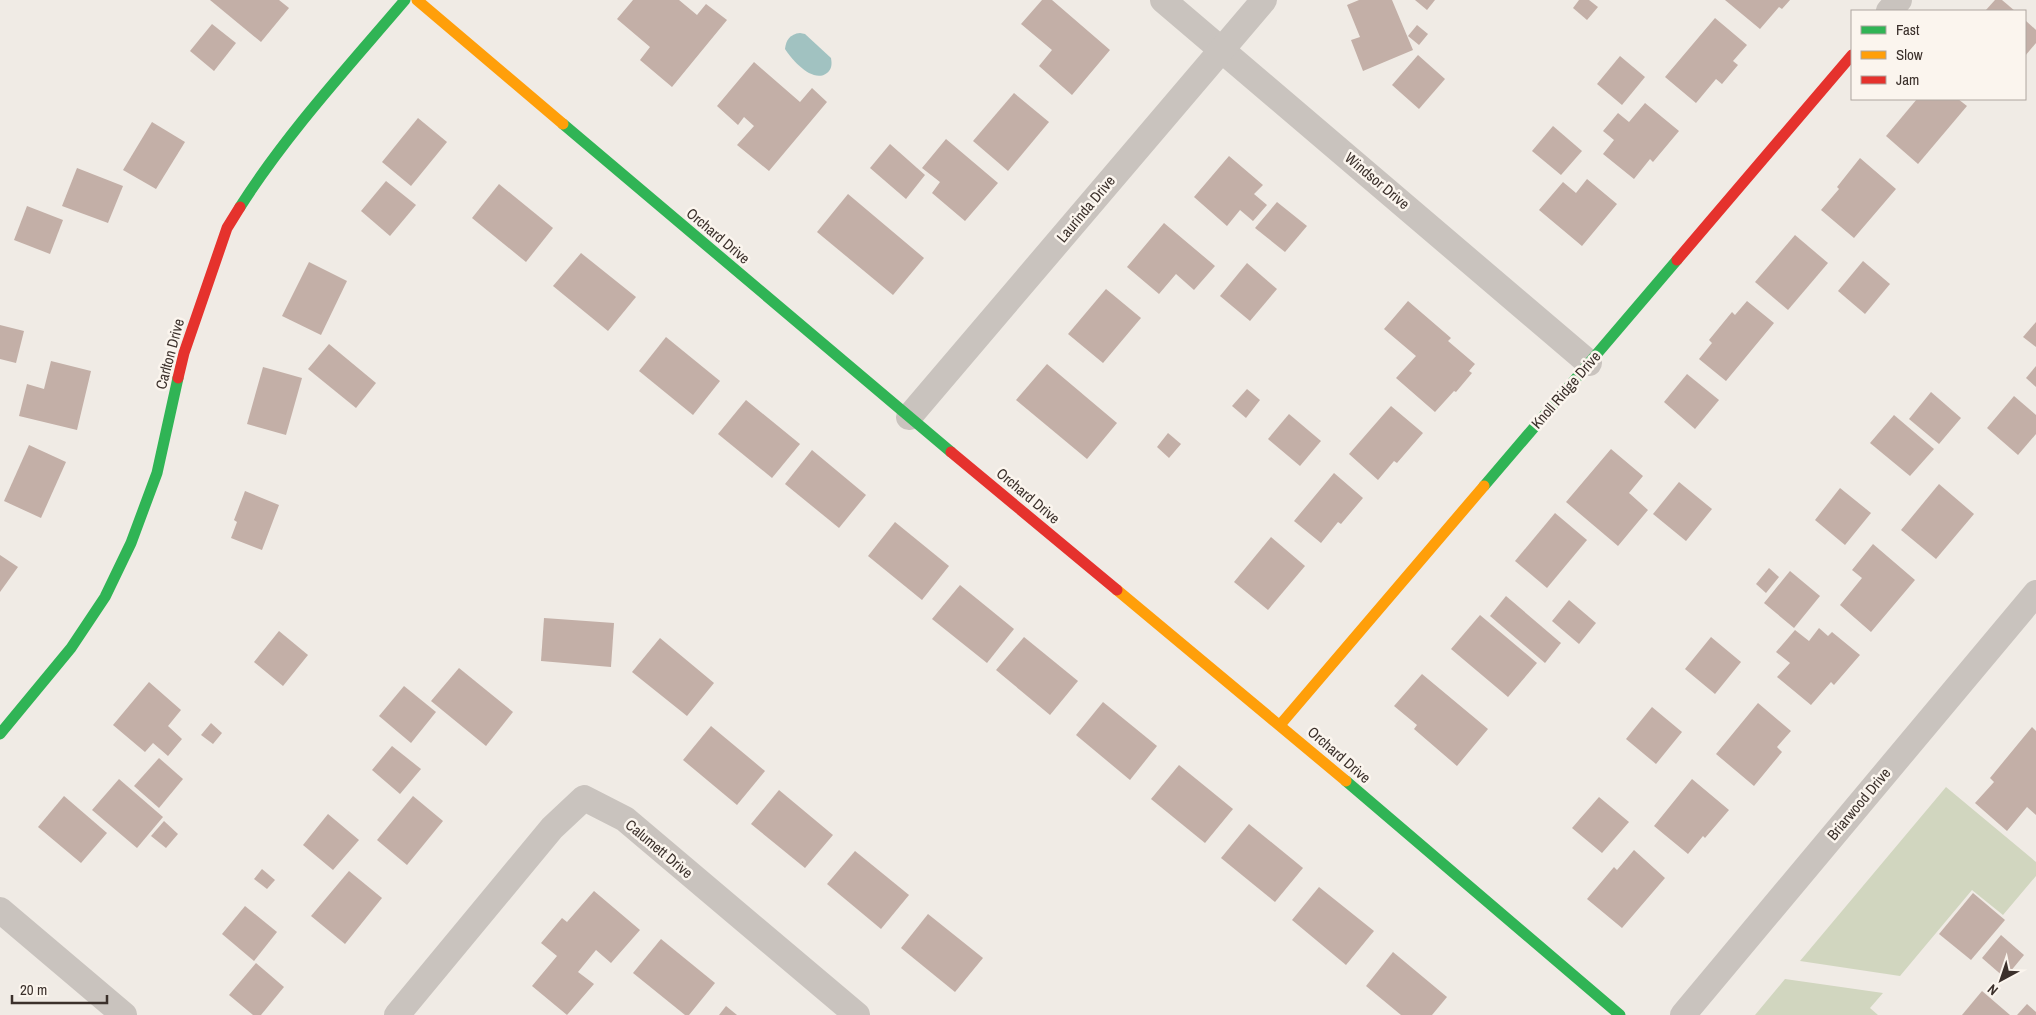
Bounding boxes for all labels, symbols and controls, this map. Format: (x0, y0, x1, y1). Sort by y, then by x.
legend (1851, 10, 2026, 100)
text: Fast (1896, 19, 1920, 40)
text: Slow (1896, 44, 1923, 65)
text: Jam (1896, 69, 1919, 90)
street label: Windsor Drive (1340, 147, 1414, 214)
street label: Laurinda Drive (1051, 171, 1120, 247)
street label: Orchard Drive (682, 203, 755, 269)
street label: Carlton Drive (150, 316, 189, 392)
street label: Knoll Ridge Drive (1526, 346, 1605, 433)
street label: Orchard Drive (992, 463, 1065, 529)
street label: Orchard Drive (1303, 721, 1375, 788)
street label: Briarwood Drive (1822, 763, 1895, 844)
street label: Calumett Drive (621, 814, 698, 883)
north arrow (1976, 955, 2026, 1005)
scale bar (12, 972, 108, 1004)
text: 20 m (20, 979, 47, 1000)
text: N (1984, 980, 2002, 1000)

